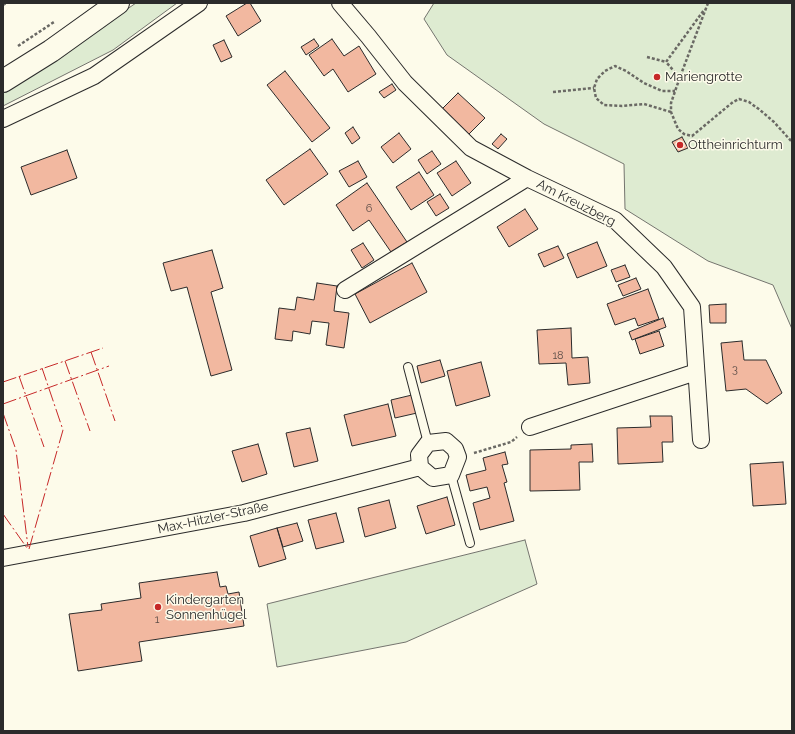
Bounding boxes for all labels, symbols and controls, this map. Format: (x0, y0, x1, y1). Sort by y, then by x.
place label: Mariengrotte (665, 69, 742, 85)
marker: Mariengrotte (652, 72, 662, 82)
place label: Ottheinrichturm (688, 137, 783, 153)
marker: Ottheinrichturm (675, 140, 685, 150)
street label: Am Kreuzberg (534, 176, 618, 230)
house number: 6 (366, 202, 372, 216)
house number: 18 (552, 349, 564, 363)
house number: 3 (732, 363, 738, 377)
street label: Max-Hitzler-Straße (156, 499, 270, 537)
place label: Kindergarten Sonnenhügel (166, 592, 246, 623)
marker: Kindergarten Sonnenhügel (153, 602, 163, 612)
house number: 1 (155, 613, 159, 627)

